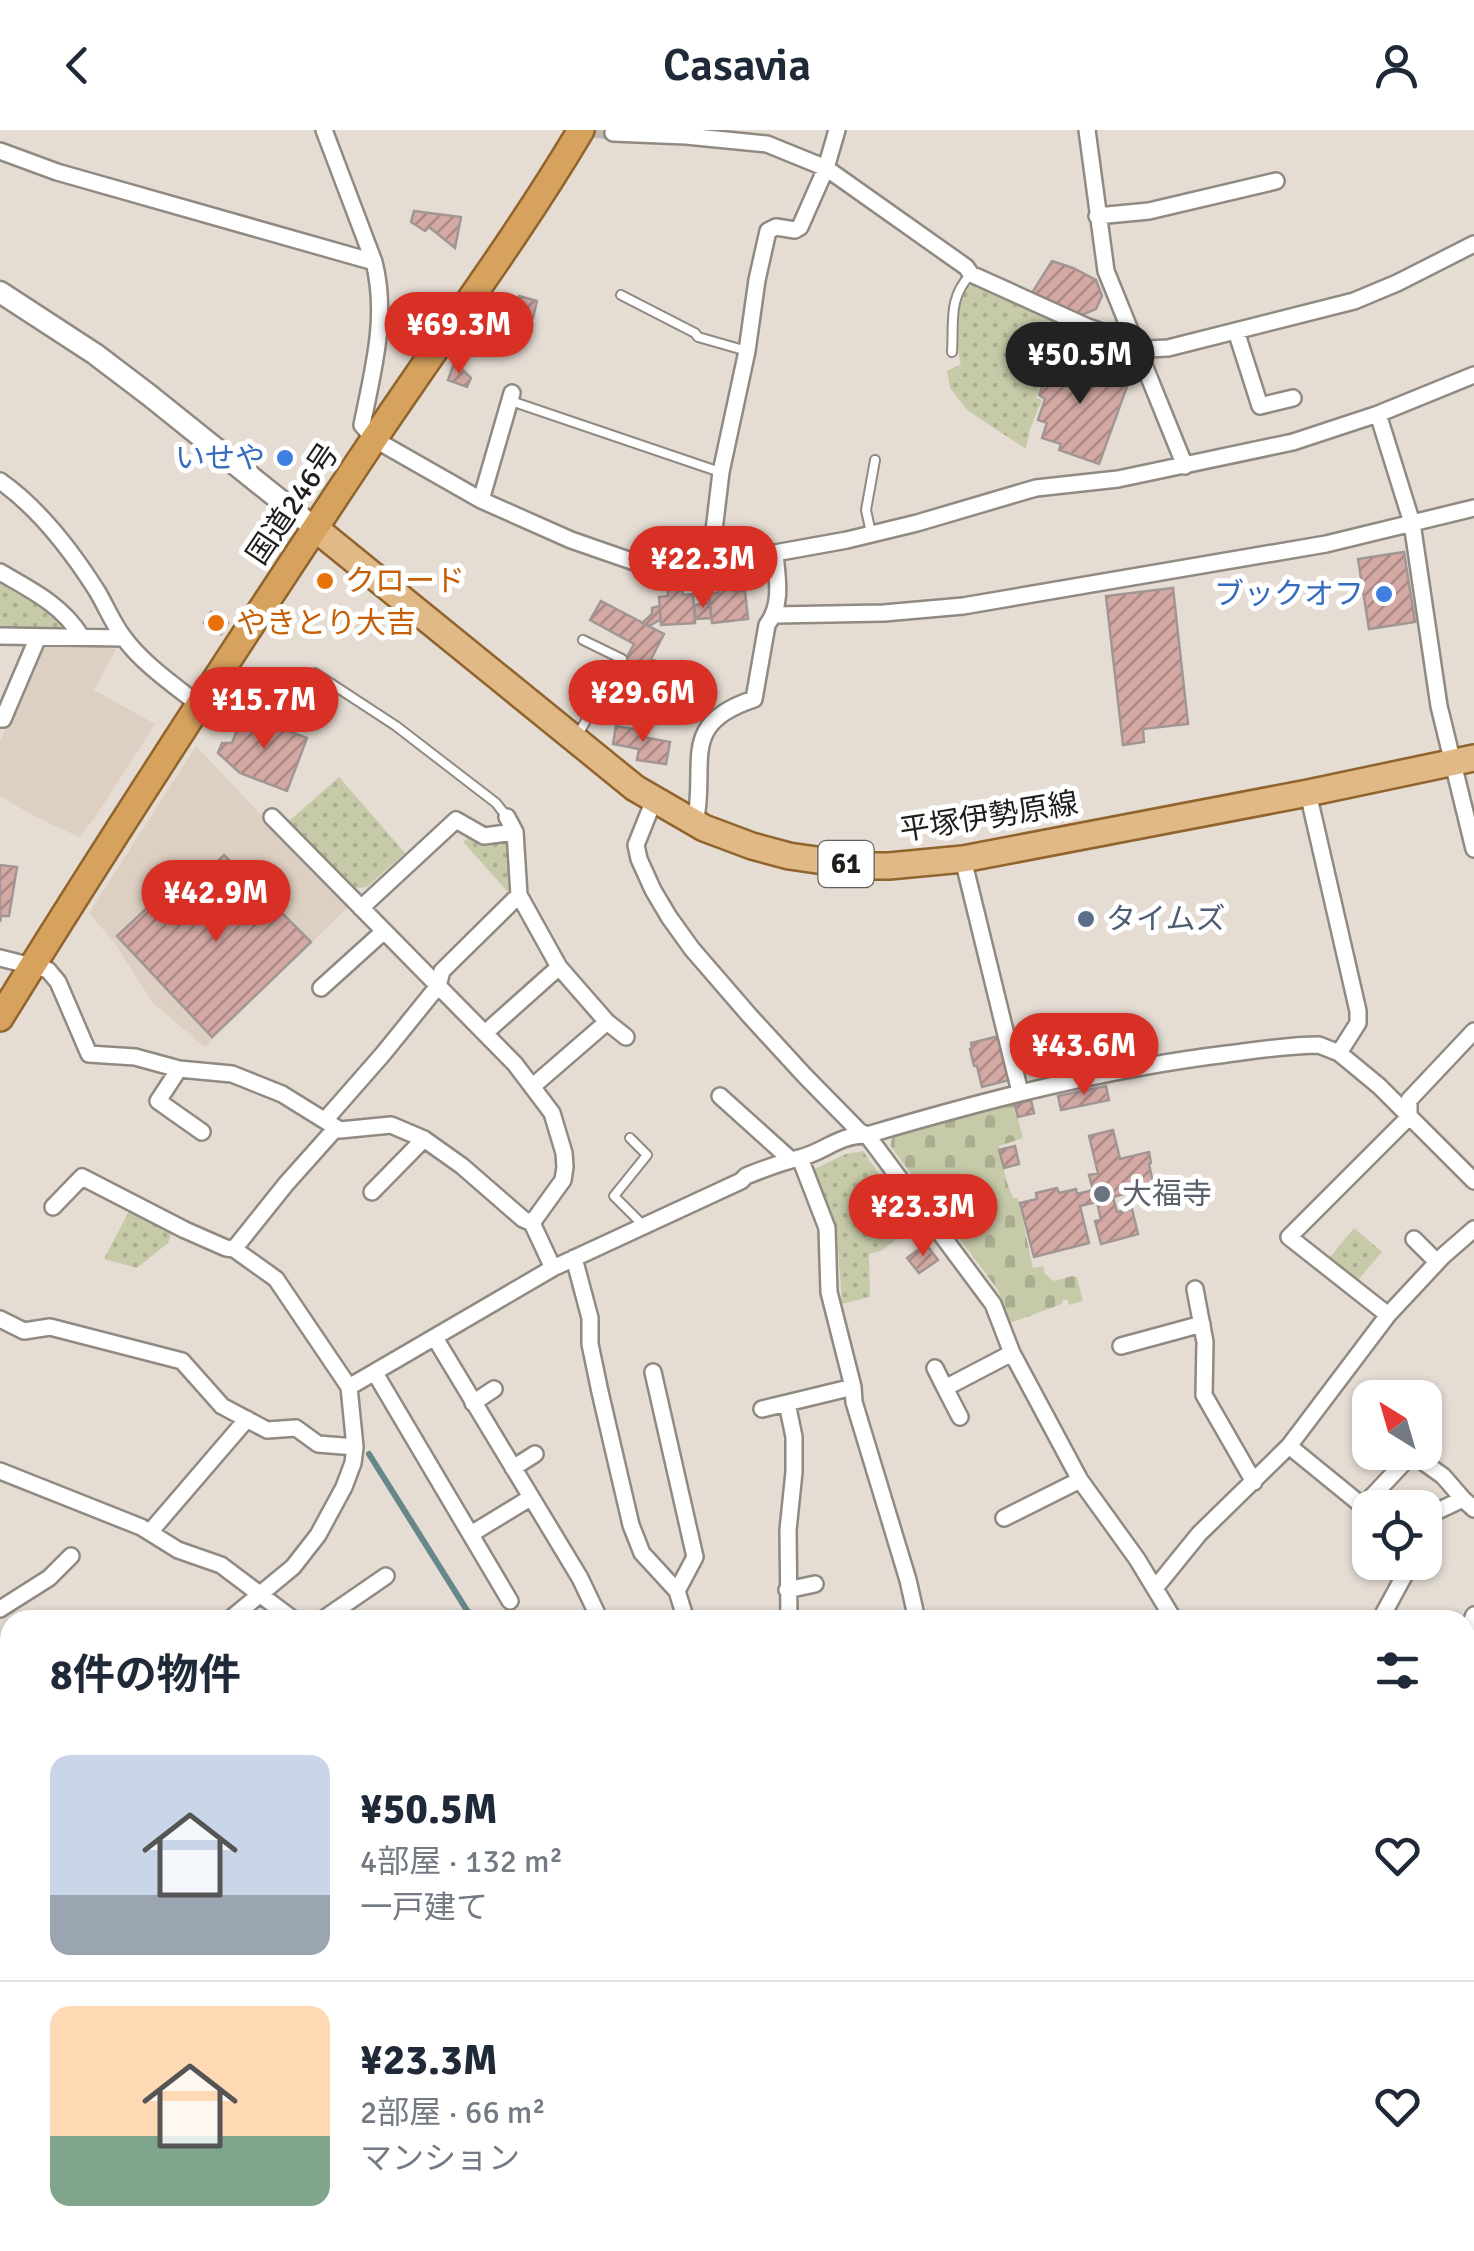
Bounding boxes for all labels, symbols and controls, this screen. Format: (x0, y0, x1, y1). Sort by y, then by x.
icon: back (50, 38, 105, 93)
text: Casavia (663, 38, 811, 93)
icon: person (1369, 38, 1424, 93)
pin: ¥69.3M (378, 292, 540, 377)
text: ¥69.3M (407, 305, 511, 344)
pin: ¥50.5M (999, 322, 1161, 407)
text: ¥50.5M (1028, 335, 1132, 374)
street label: 国道246号 (239, 436, 347, 572)
place label: いせや (175, 440, 265, 477)
marker: いせや (274, 447, 296, 469)
pin: ¥22.3M (622, 526, 784, 611)
text: ¥22.3M (651, 539, 755, 578)
place label: クロード (345, 563, 465, 600)
marker: クロード (314, 570, 336, 592)
place label: ブックオフ (1214, 576, 1364, 613)
marker: ブックオフ (1373, 583, 1395, 605)
place label: やきとり大吉 (236, 605, 416, 642)
marker: やきとり大吉 (205, 612, 227, 634)
pin: ¥29.6M (562, 660, 724, 745)
pin: ¥15.7M (183, 667, 345, 752)
text: ¥29.6M (591, 673, 695, 712)
text: ¥15.7M (212, 680, 316, 719)
street label: 平塚伊勢原線 (897, 785, 1081, 849)
road number: 61 (818, 841, 874, 887)
pin: ¥42.9M (135, 860, 297, 945)
text: ¥42.9M (164, 873, 268, 912)
place label: タイムズ (1106, 901, 1225, 938)
marker: タイムズ (1075, 908, 1097, 930)
pin: ¥43.6M (1003, 1013, 1165, 1098)
text: ¥43.6M (1032, 1026, 1136, 1065)
pin: ¥23.3M (842, 1174, 1004, 1259)
place label: 大福寺 (1122, 1176, 1212, 1213)
marker: 大福寺 (1091, 1183, 1113, 1205)
text: ¥23.3M (871, 1187, 975, 1226)
north arrow (1352, 1380, 1442, 1470)
map controls (1352, 1380, 1442, 1580)
button: locate (1352, 1490, 1442, 1580)
icon: filters (1370, 1643, 1425, 1698)
text: 8件の物件 (50, 1650, 241, 1701)
text: ¥50.5M (360, 1784, 498, 1835)
icon: home (130, 1795, 250, 1915)
icon: heart (1370, 1828, 1425, 1883)
text: 4部屋 · 132 m² (360, 1842, 563, 1881)
text: 一戸建て (360, 1888, 488, 1927)
text: ¥23.3M (360, 2035, 498, 2086)
icon: home (130, 2046, 250, 2166)
icon: heart (1370, 2079, 1425, 2134)
text: 2部屋 · 66 m² (360, 2093, 546, 2132)
text: マンション (360, 2139, 520, 2178)

